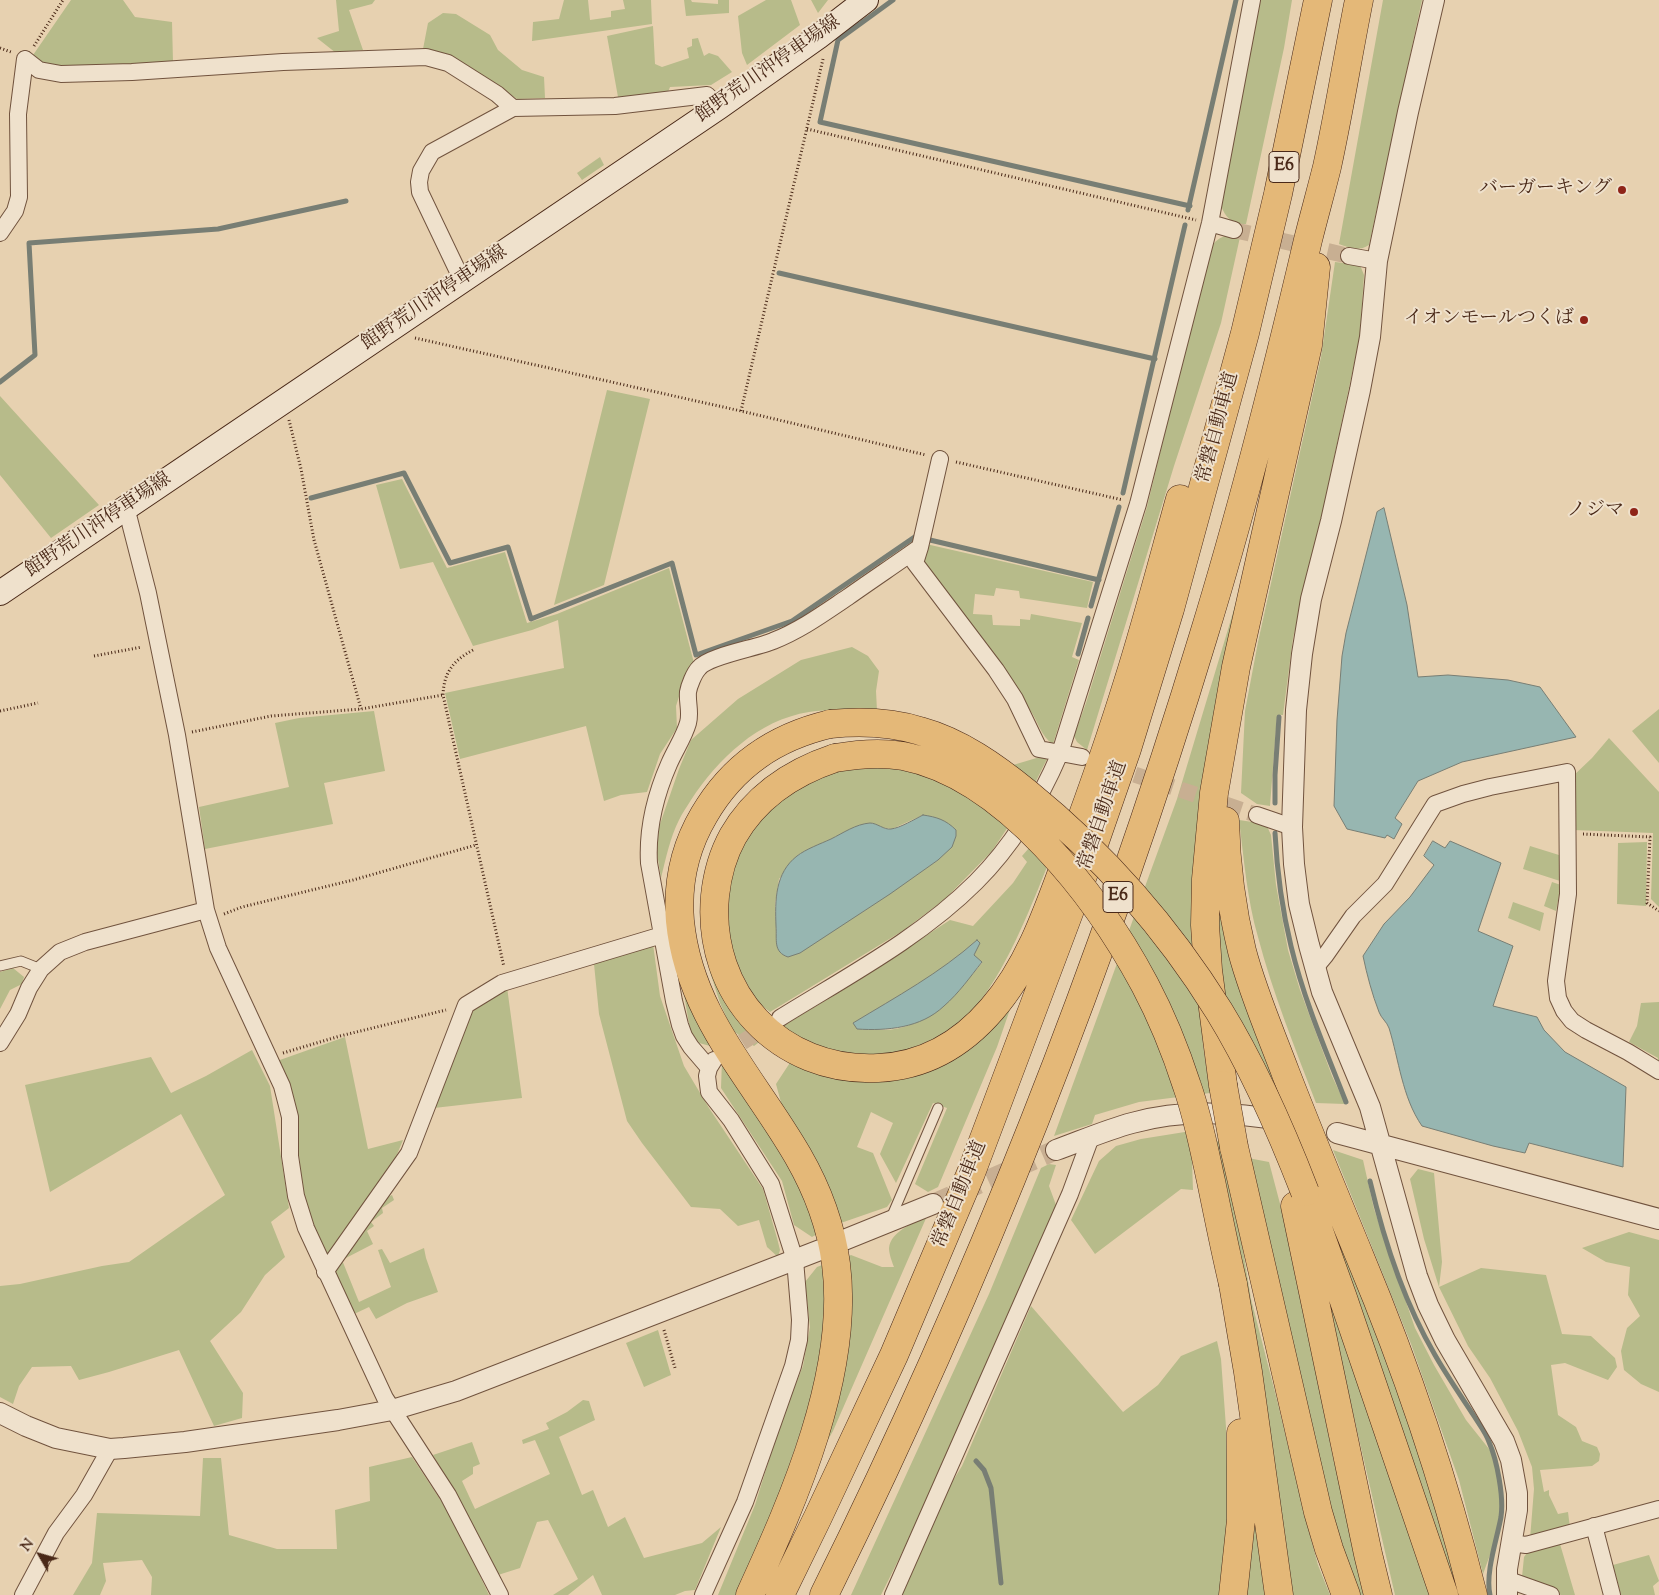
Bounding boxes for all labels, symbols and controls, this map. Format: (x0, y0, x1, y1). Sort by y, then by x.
street label: 館野荒川沖停車場線 (692, 12, 846, 128)
road number: E6 (1269, 152, 1299, 182)
place label: バーガーキング (1479, 179, 1612, 201)
marker: バーガーキング (1616, 184, 1628, 196)
street label: 館野荒川沖停車場線 (358, 242, 512, 356)
place label: イオンモールつくば (1404, 309, 1574, 331)
marker: イオンモールつくば (1578, 314, 1590, 326)
street label: 常磐自動車道 (1193, 370, 1245, 486)
street label: 館野荒川沖停車場線 (22, 469, 176, 583)
place label: ノジマ (1567, 501, 1624, 523)
marker: ノジマ (1628, 506, 1640, 518)
street label: 常磐自動車道 (1075, 758, 1133, 874)
road number: E6 (1103, 882, 1133, 912)
street label: 常磐自動車道 (929, 1138, 993, 1252)
north arrow (15, 1530, 65, 1580)
text: N (17, 1535, 40, 1556)

